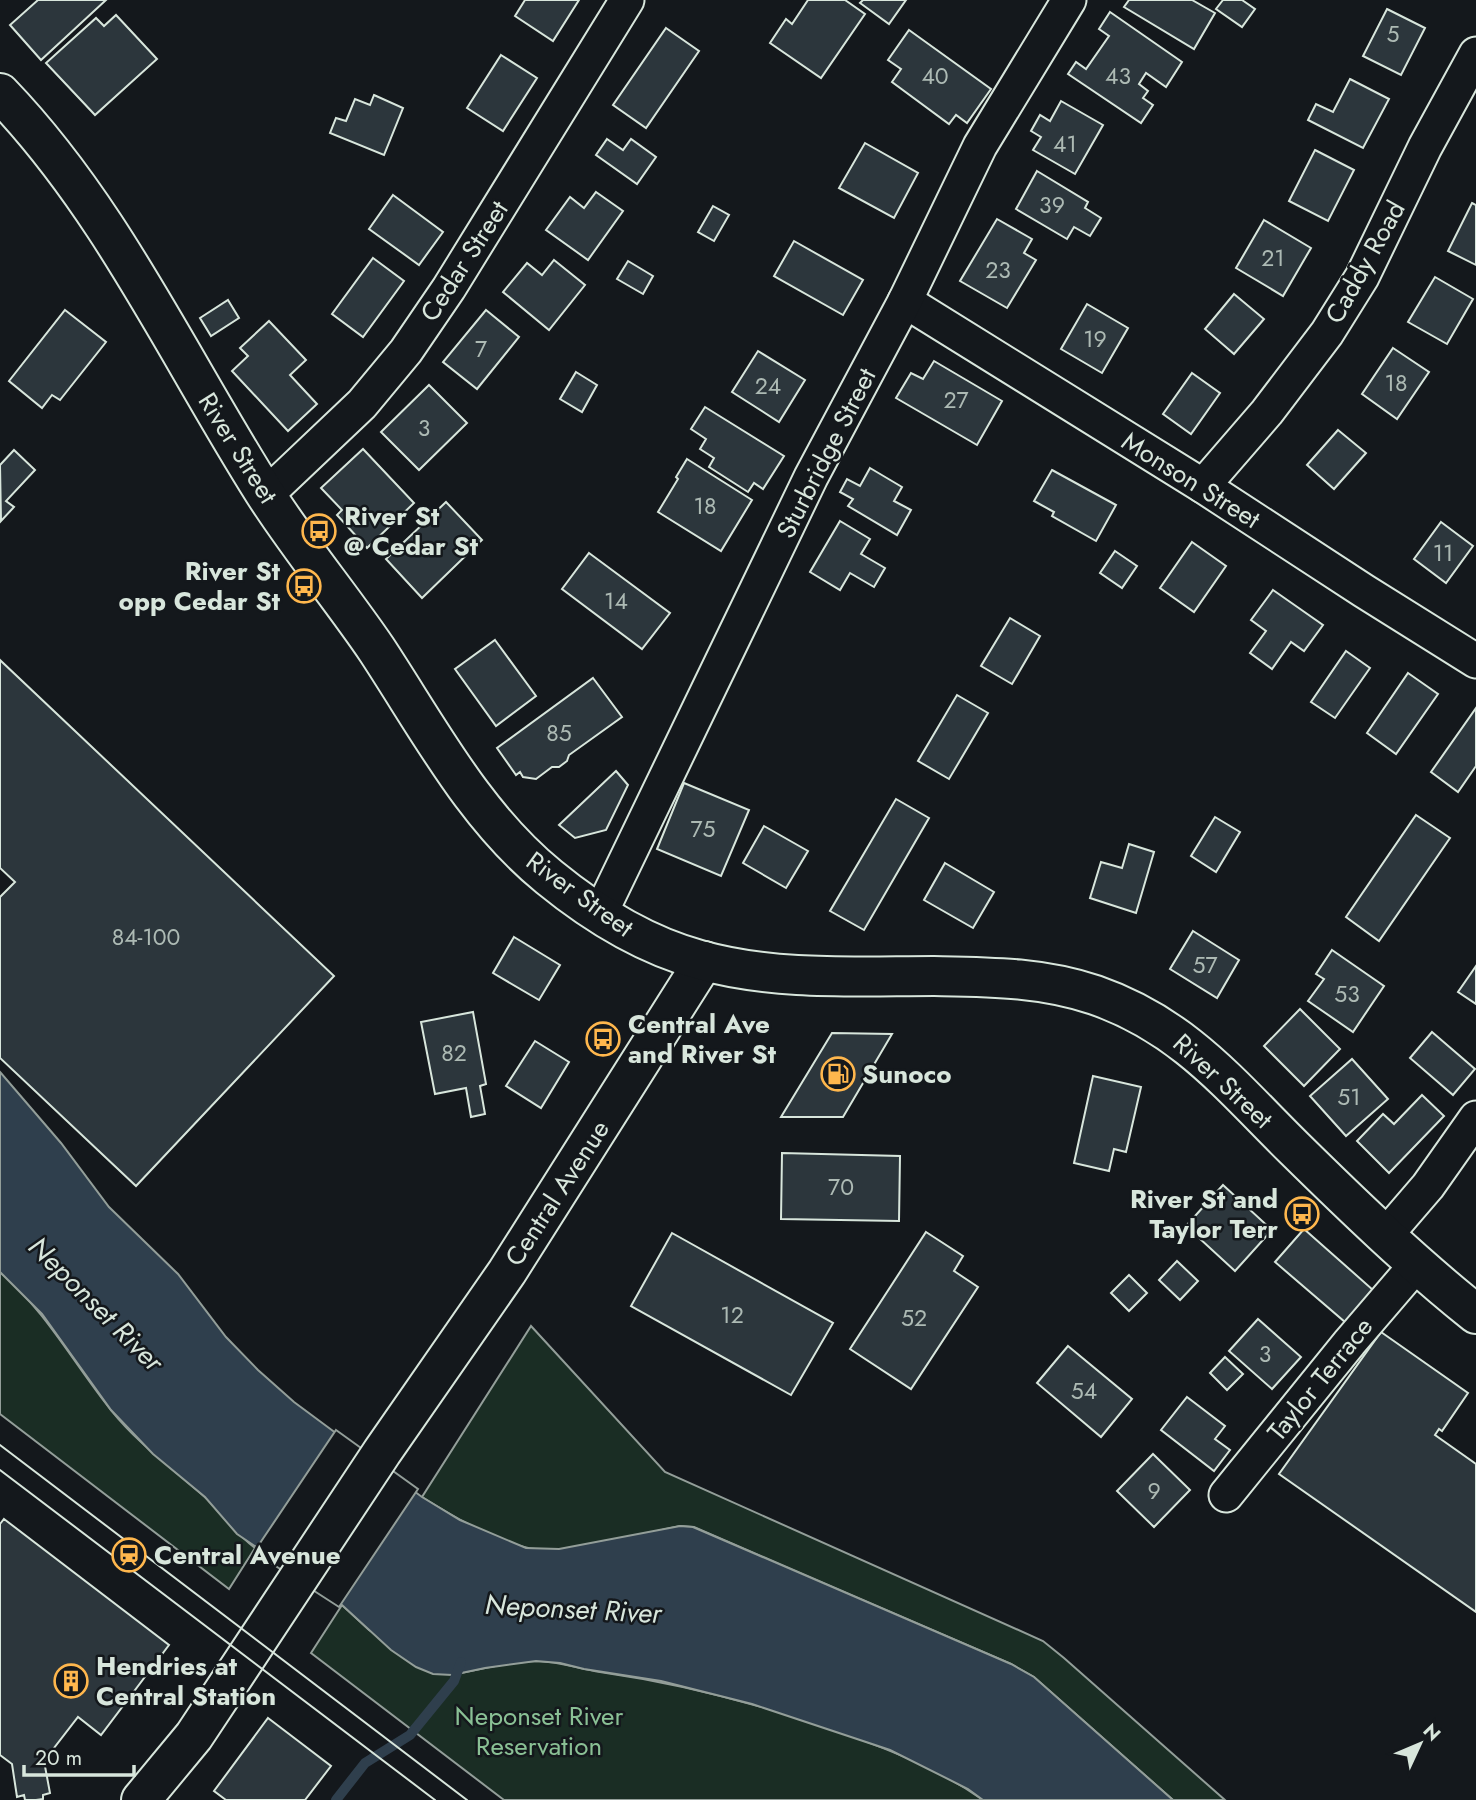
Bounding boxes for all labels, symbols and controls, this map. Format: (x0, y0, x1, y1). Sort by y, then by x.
house number: 5 (1387, 17, 1400, 51)
house number: 40 (921, 59, 949, 93)
house number: 43 (1105, 59, 1131, 93)
house number: 41 (1053, 127, 1077, 161)
house number: 39 (1039, 188, 1065, 222)
street label: Cedar Street (411, 192, 518, 329)
street label: Caddy Road (1316, 194, 1414, 330)
house number: 21 (1261, 241, 1285, 275)
house number: 23 (985, 253, 1011, 287)
house number: 19 (1083, 322, 1107, 356)
house number: 7 (475, 332, 487, 366)
street label: Sturbridge Street (767, 361, 886, 545)
house number: 18 (1385, 366, 1407, 400)
house number: 24 (755, 369, 781, 403)
house number: 27 (943, 383, 969, 417)
street label: River Street (189, 385, 288, 512)
house number: 3 (418, 411, 430, 445)
street label: Monson Street (1114, 422, 1268, 538)
house number: 18 (694, 489, 716, 523)
place label: River St @ Cedar St (344, 497, 479, 565)
bus stop icon: River St @ Cedar St (300, 512, 338, 550)
house number: 11 (1433, 536, 1453, 570)
place label: River St opp Cedar St (119, 552, 281, 620)
bus stop icon: River St opp Cedar St (285, 567, 323, 605)
house number: 14 (604, 584, 628, 618)
house number: 85 (546, 716, 572, 750)
house number: 75 (690, 812, 716, 846)
street label: River Street (518, 842, 642, 946)
house number: 84-100 (112, 920, 180, 954)
house number: 57 (1192, 948, 1218, 982)
house number: 53 (1334, 977, 1360, 1011)
place label: Central Ave and River St (628, 1005, 777, 1073)
bus stop icon: Central Ave and River St (584, 1020, 622, 1058)
street label: River Street (1165, 1025, 1282, 1138)
house number: 82 (441, 1036, 467, 1070)
fuel station icon: Sunoco (819, 1055, 857, 1093)
place label: Sunoco (862, 1055, 952, 1093)
house number: 51 (1337, 1080, 1361, 1114)
street label: Central Avenue (496, 1112, 618, 1274)
house number: 70 (828, 1170, 854, 1204)
place label: River St and Taylor Terr (1130, 1180, 1278, 1248)
bus stop icon: River St and Taylor Terr (1283, 1195, 1321, 1233)
water label: Neponset River (19, 1227, 174, 1382)
house number: 12 (720, 1298, 744, 1332)
house number: 52 (901, 1301, 927, 1335)
street label: Taylor Terrace (1258, 1309, 1382, 1449)
house number: 3 (1259, 1337, 1271, 1371)
house number: 54 (1071, 1374, 1097, 1408)
house number: 9 (1147, 1474, 1161, 1508)
station icon: Central Avenue (110, 1536, 148, 1574)
place label: Central Avenue (154, 1536, 341, 1574)
water label: Neponset River (484, 1584, 664, 1634)
place label: Hendries at Central Station (96, 1647, 276, 1715)
building icon: Hendries at Central Station (52, 1662, 90, 1700)
park label: Neponset River Reservation (455, 1697, 623, 1765)
north arrow (1385, 1709, 1455, 1779)
text: N (1417, 1718, 1447, 1747)
scale bar (24, 1734, 135, 1778)
text: 20 m (35, 1743, 82, 1773)

